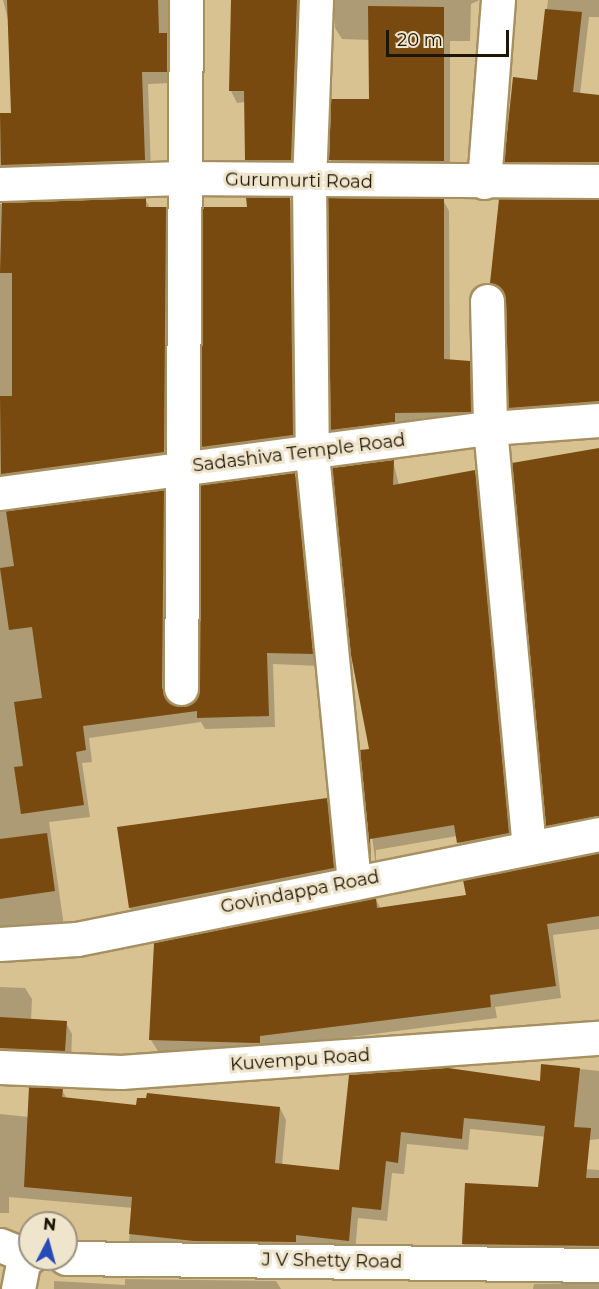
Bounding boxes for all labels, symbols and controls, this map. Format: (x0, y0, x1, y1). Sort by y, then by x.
scale bar (389, 18, 512, 56)
text: 20 m (397, 29, 443, 51)
street label: Gurumurti Road (225, 169, 373, 193)
street label: Sadashiva Temple Road (191, 429, 407, 477)
street label: Govindappa Road (219, 866, 381, 918)
street label: Kuvempu Road (229, 1044, 371, 1076)
north arrow (18, 1211, 78, 1271)
text: N (42, 1214, 57, 1235)
street label: J V Shetty Road (262, 1249, 402, 1273)

